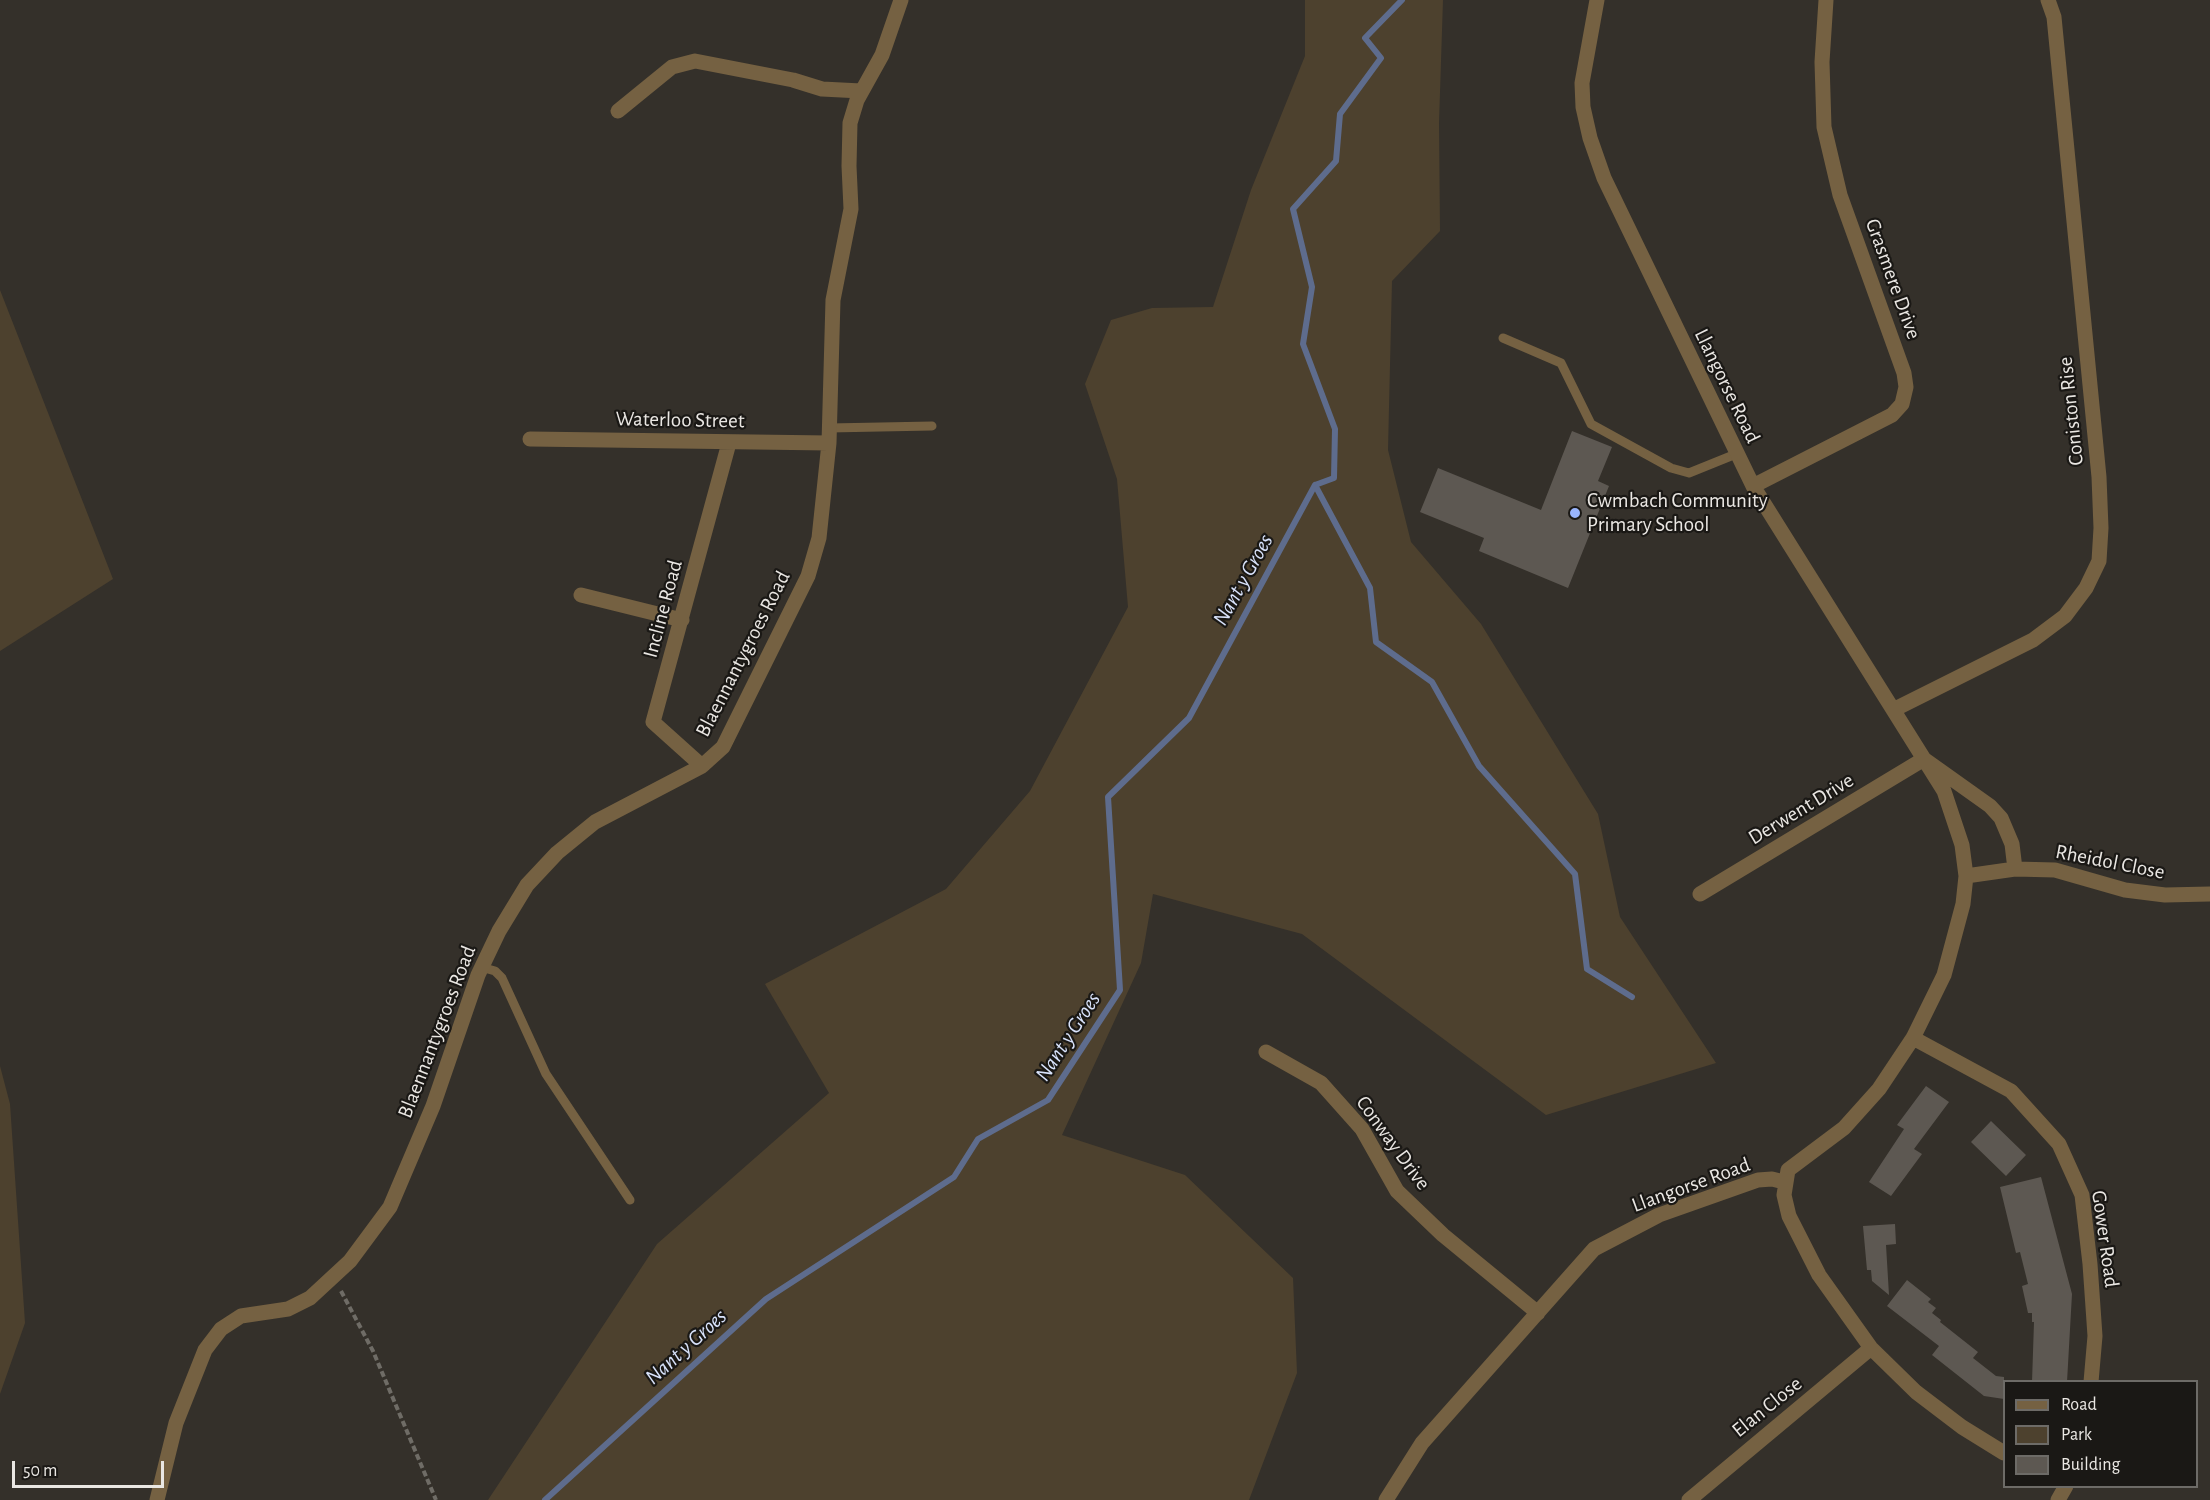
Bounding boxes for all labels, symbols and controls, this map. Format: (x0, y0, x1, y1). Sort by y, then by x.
street label: Grasmere Drive (1860, 215, 1926, 343)
street label: Llangorse Road (1688, 325, 1766, 447)
street label: Coniston Rise (2053, 355, 2089, 467)
street label: Waterloo Street (615, 406, 745, 434)
place label: Cwmbach Community Primary School (1587, 488, 1768, 538)
marker: Cwmbach Community Primary School (1568, 506, 1582, 520)
water label: Nant y Groes (1207, 530, 1279, 630)
street label: Incline Road (638, 557, 688, 661)
street label: Blaennantygroes Road (690, 567, 796, 741)
street label: Derwent Drive (1744, 768, 1858, 850)
street label: Rheidol Close (2053, 839, 2167, 885)
street label: Blaennantygroes Road (392, 942, 482, 1122)
water label: Nant y Groes (1030, 988, 1106, 1086)
street label: Conway Drive (1350, 1091, 1436, 1195)
street label: Llangorse Road (1628, 1152, 1754, 1218)
street label: Gower Road (2086, 1189, 2124, 1289)
water label: Nant y Groes (640, 1304, 732, 1390)
street label: Elan Close (1727, 1371, 1807, 1443)
legend (2003, 1380, 2198, 1488)
text: Road (2061, 1396, 2097, 1414)
text: Park (2061, 1426, 2092, 1444)
scale bar (15, 1449, 166, 1487)
text: Building (2061, 1456, 2120, 1474)
text: 50 m (23, 1462, 57, 1480)

